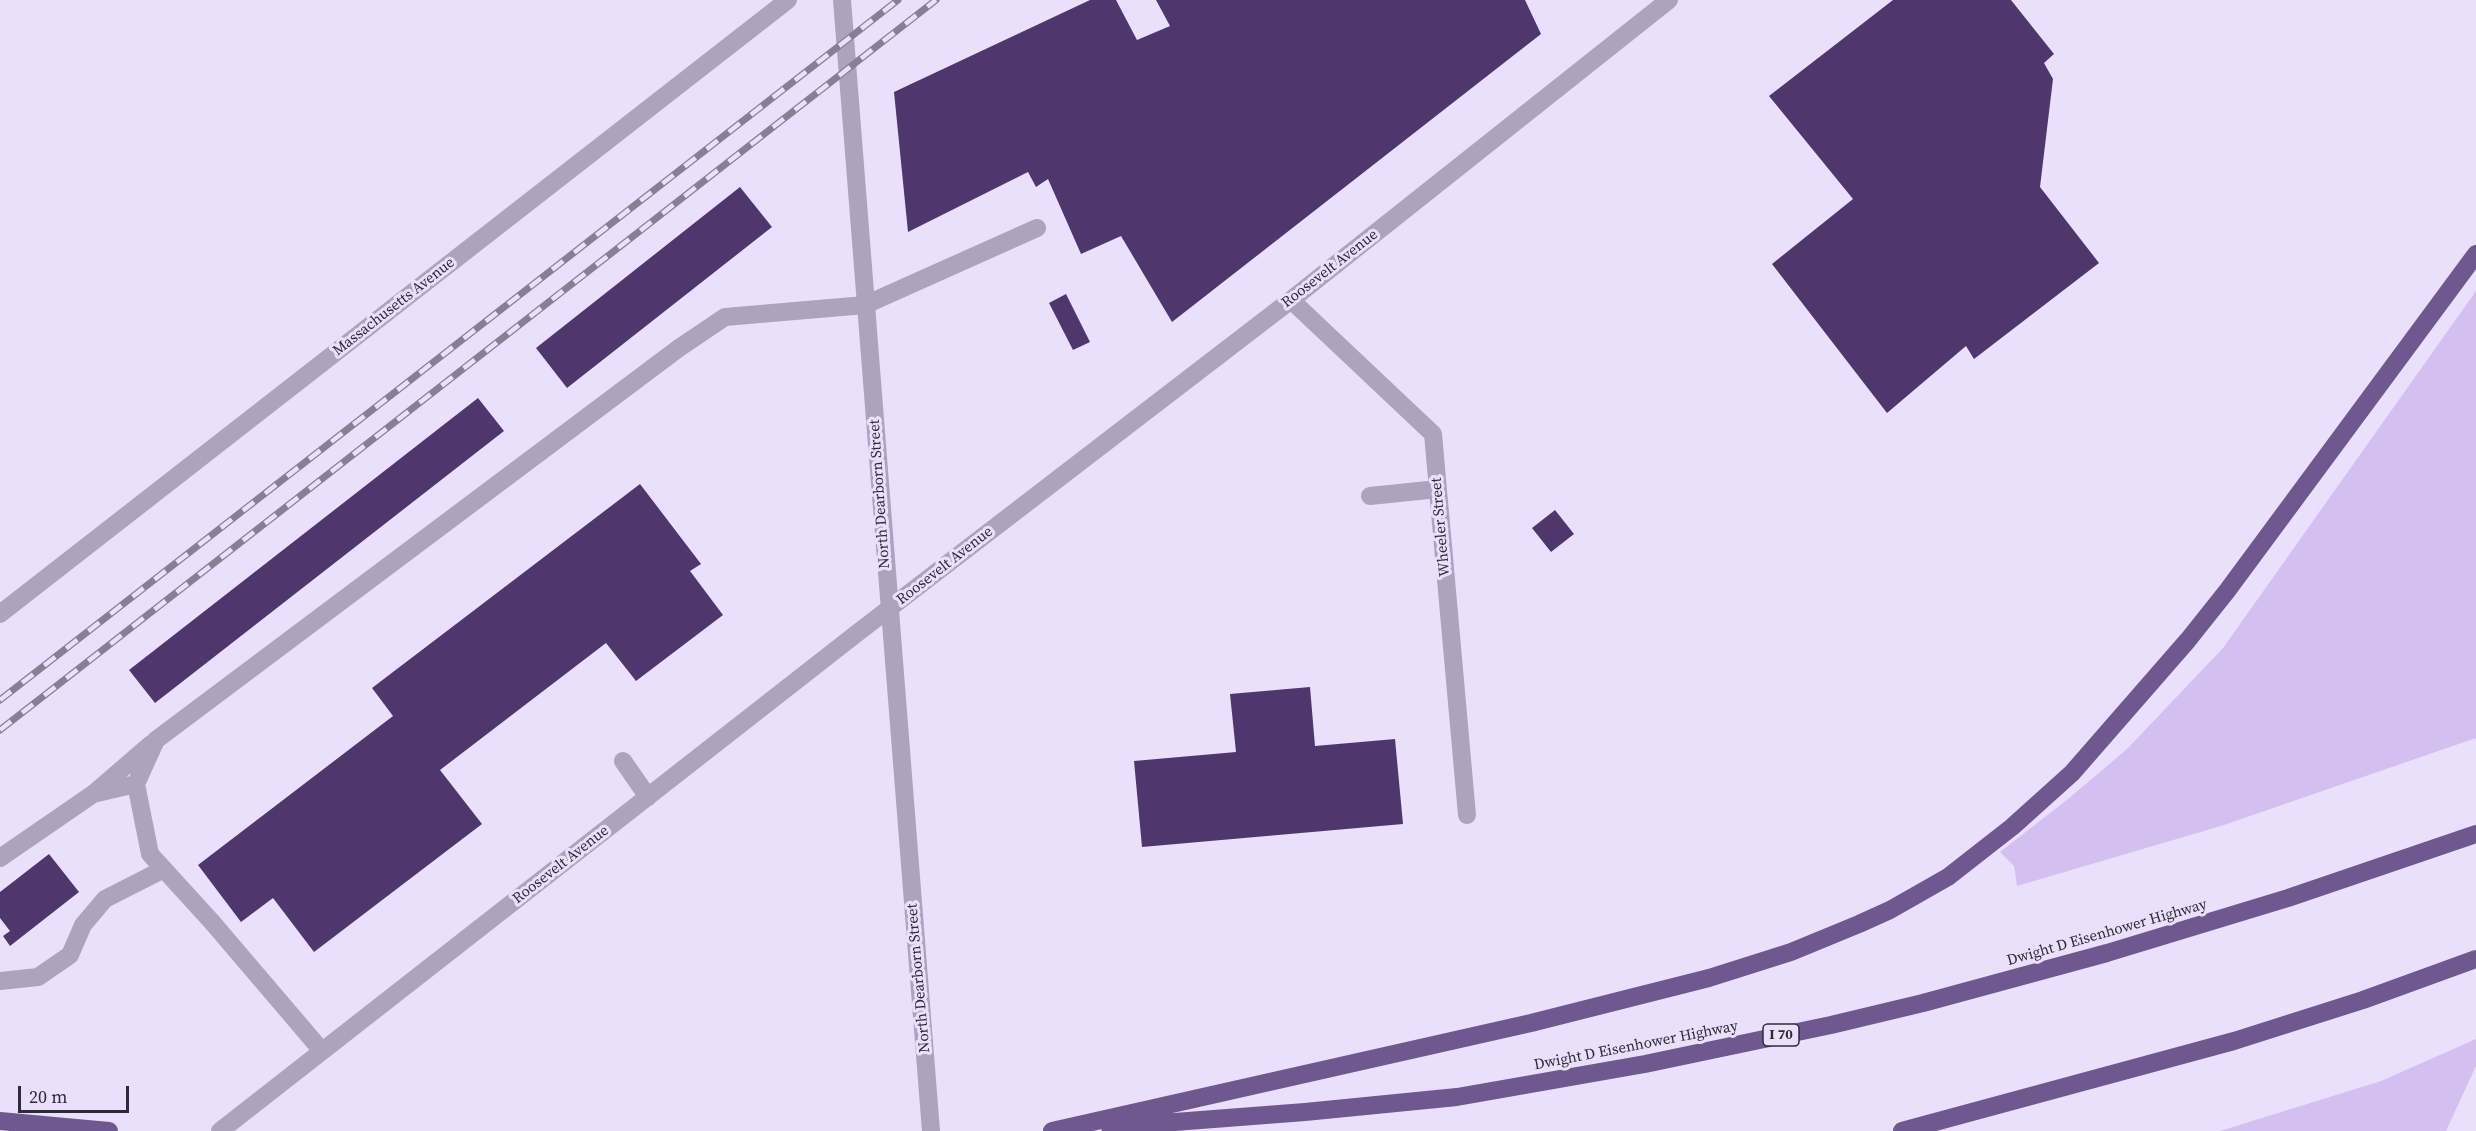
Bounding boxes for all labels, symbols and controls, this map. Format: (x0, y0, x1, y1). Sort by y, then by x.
street label: Roosevelt Avenue (1278, 226, 1382, 312)
street label: Massachusetts Avenue (329, 254, 459, 360)
street label: North Dearborn Street (866, 419, 894, 569)
street label: Wheeler Street (1428, 477, 1454, 577)
street label: Roosevelt Avenue (893, 523, 997, 609)
street label: Roosevelt Avenue (509, 822, 613, 908)
street label: Dwight D Eisenhower Highway (2005, 896, 2209, 970)
street label: North Dearborn Street (904, 903, 934, 1053)
street label: Dwight D Eisenhower Highway (1533, 1017, 1739, 1075)
road number: I 70 (1763, 1024, 1799, 1046)
scale bar (21, 1074, 132, 1112)
text: 20 m (29, 1084, 67, 1109)

